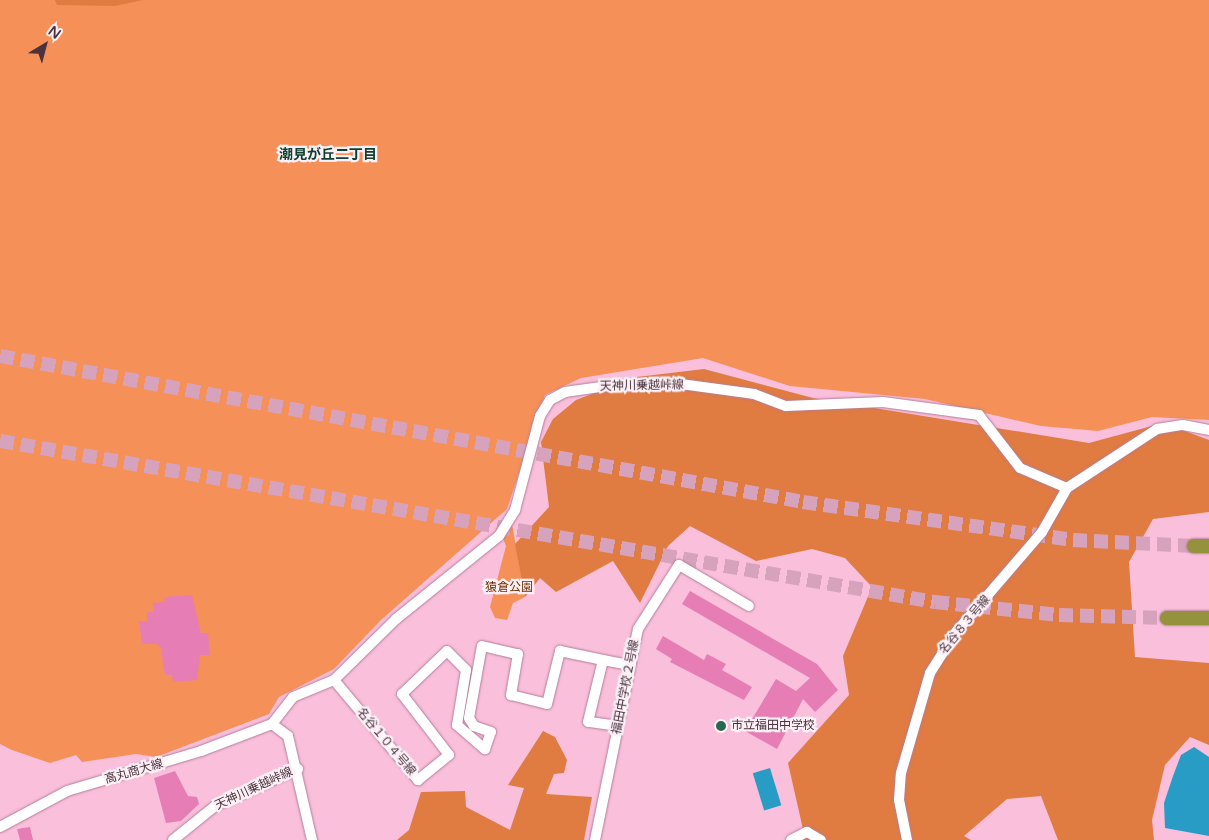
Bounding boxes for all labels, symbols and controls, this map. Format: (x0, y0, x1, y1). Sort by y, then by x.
north arrow (20, 20, 70, 70)
text: N (45, 22, 64, 43)
district label: 潮見が丘二丁目 (279, 147, 377, 163)
street label: 天神川乗越峠線 (600, 378, 684, 394)
park label: 猿倉公園 (485, 581, 533, 595)
street label: 名谷８３号線 (936, 593, 994, 657)
street label: 福田中学校２号線 (610, 639, 642, 735)
street label: 名谷１０４号線 (353, 705, 419, 779)
place label: 市立福田中学校 (731, 719, 815, 733)
marker: 市立福田中学校 (715, 720, 727, 732)
street label: 高丸商大線 (103, 757, 165, 787)
street label: 天神川乗越峠線 (213, 765, 295, 813)

